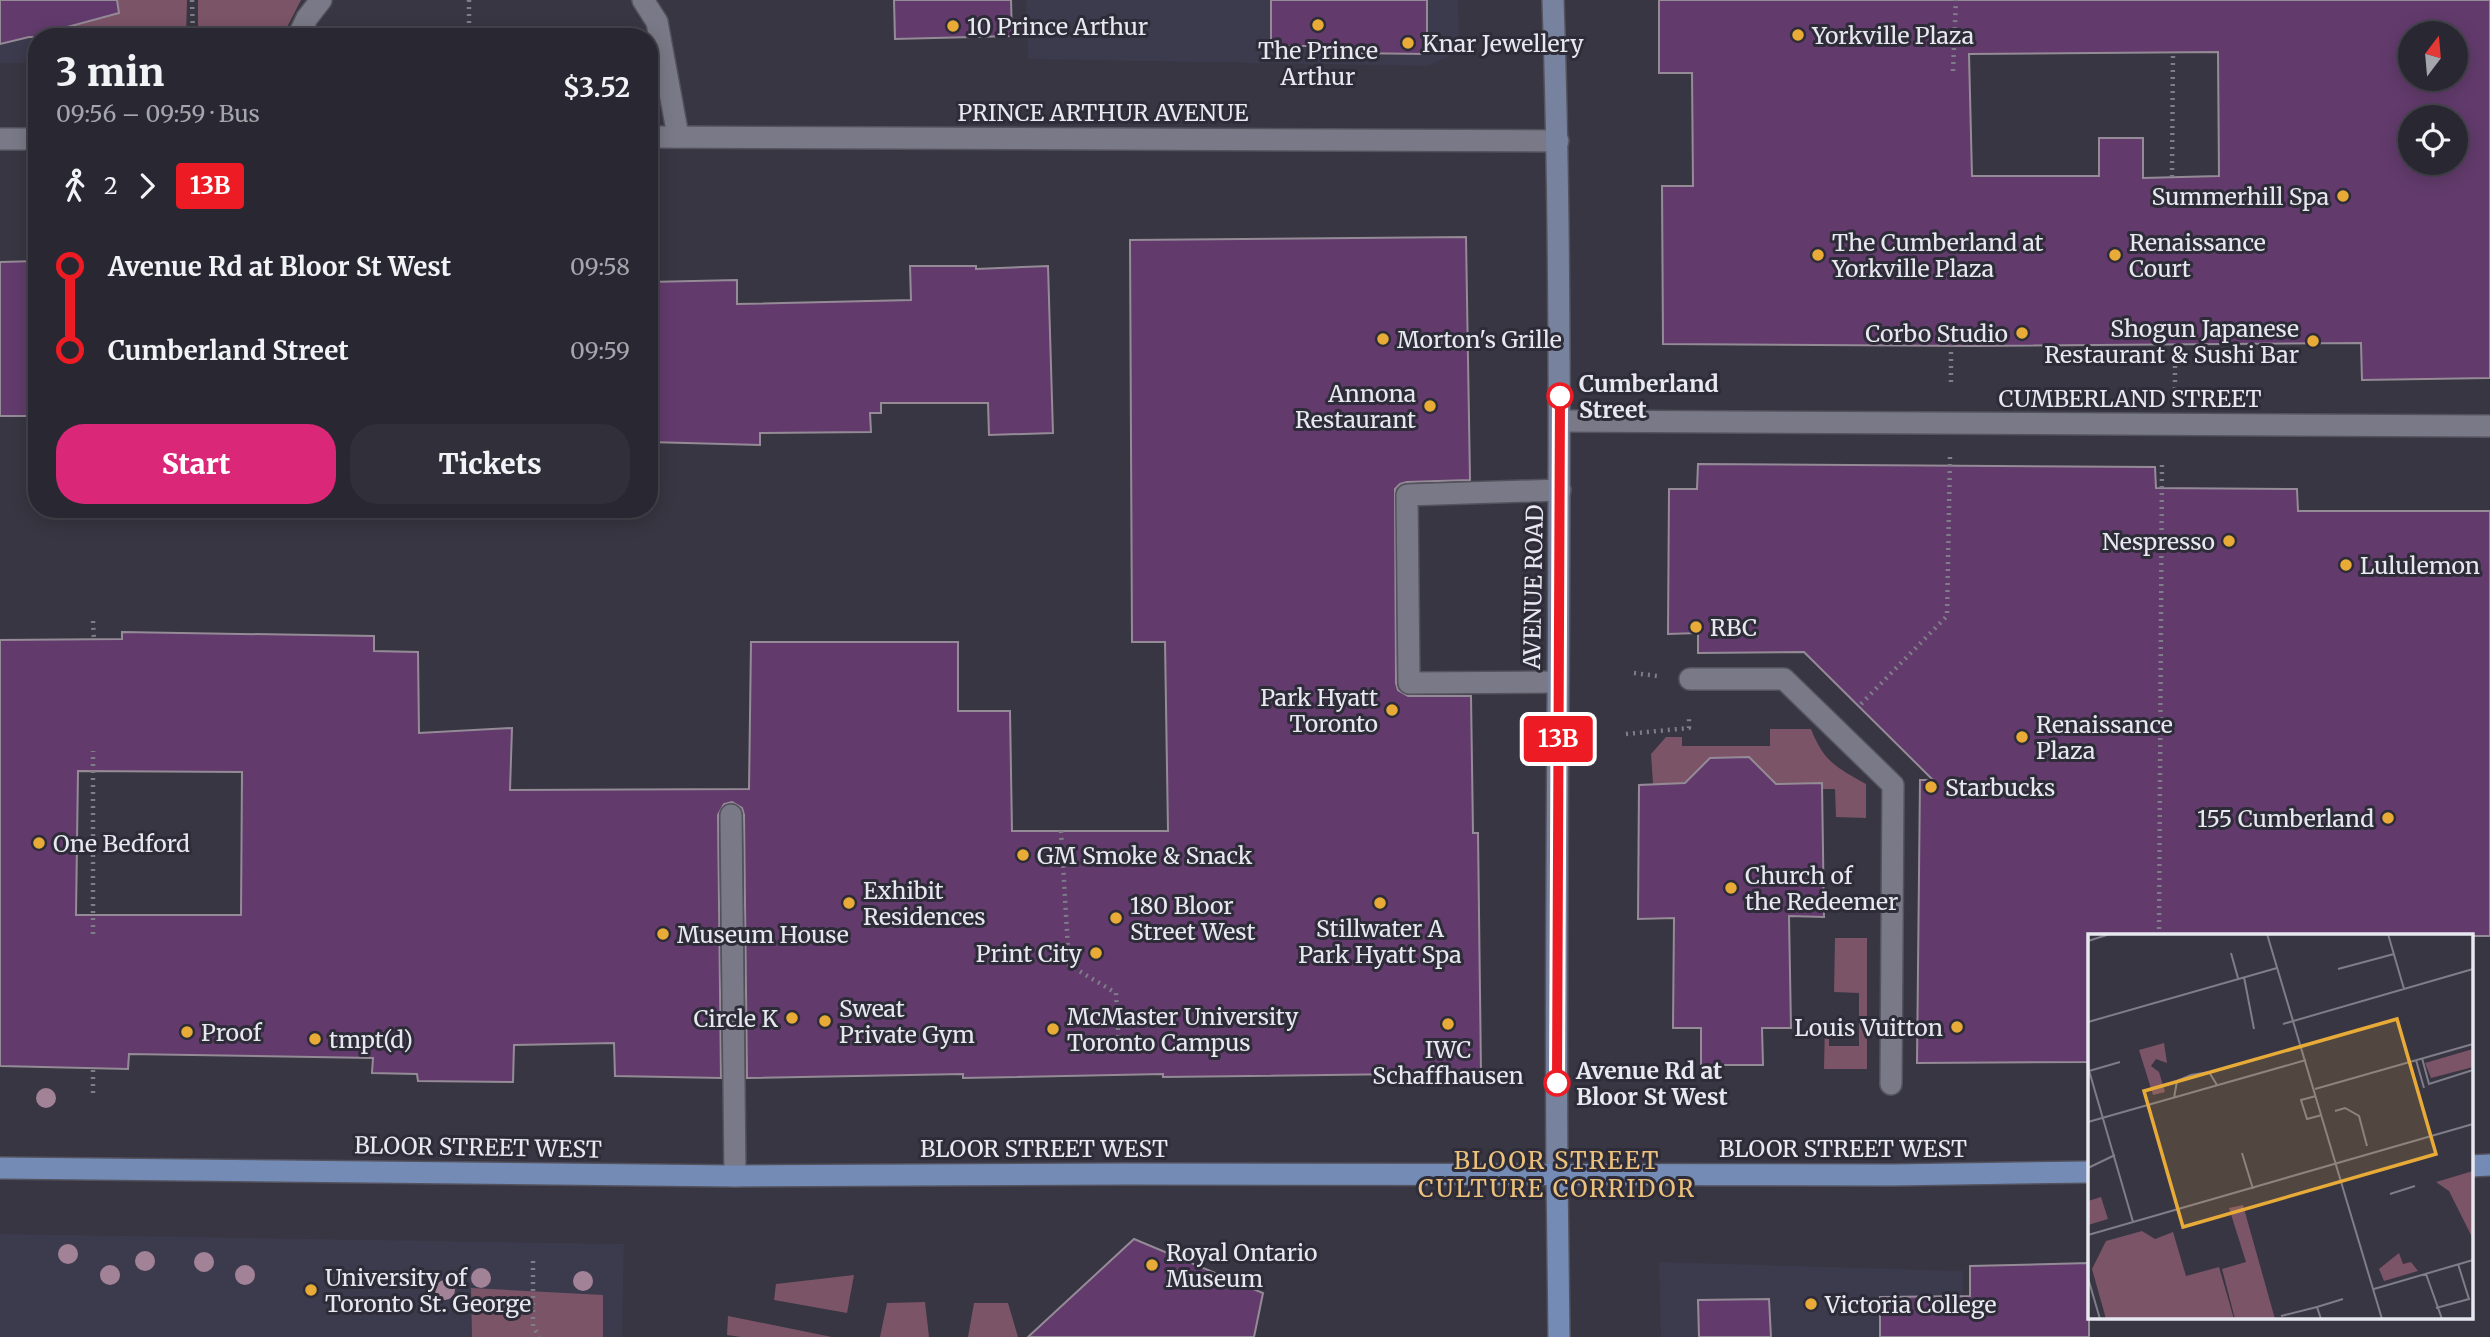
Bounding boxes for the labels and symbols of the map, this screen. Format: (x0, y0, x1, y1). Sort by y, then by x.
place label: 10 Prince Arthur (967, 12, 1148, 41)
marker: The Prince Arthur (1310, 17, 1326, 33)
marker: 10 Prince Arthur (945, 18, 961, 34)
place label: Yorkville Plaza (1811, 21, 1974, 50)
north arrow (2398, 21, 2468, 91)
marker: Yorkville Plaza (1790, 27, 1806, 43)
place label: Knar Jewellery (1422, 29, 1584, 58)
marker: Knar Jewellery (1400, 35, 1416, 51)
place label: The Prince Arthur (1258, 36, 1378, 91)
street label: PRINCE ARTHUR AVENUE (958, 98, 1249, 127)
place label: Summerhill Spa (2152, 182, 2329, 211)
marker: Summerhill Spa (2335, 188, 2351, 204)
place label: The Cumberland at Yorkville Plaza (1831, 228, 2044, 283)
place label: Renaissance Court (2129, 228, 2266, 283)
marker: The Cumberland at Yorkville Plaza (1810, 247, 1826, 263)
marker: Renaissance Court (2107, 247, 2123, 263)
place label: Shogun Japanese Restaurant & Sushi Bar (2044, 314, 2299, 369)
place label: Corbo Studio (1865, 319, 2008, 348)
place label: Morton's Grille (1397, 325, 1562, 354)
marker: Corbo Studio (2014, 325, 2030, 341)
marker: Morton's Grille (1375, 331, 1391, 347)
marker: Shogun Japanese Restaurant & Sushi Bar (2305, 333, 2321, 349)
place label: Cumberland Street (1579, 369, 1719, 424)
place label: Annona Restaurant (1295, 379, 1416, 434)
marker: Cumberland Street (1547, 383, 1573, 409)
street label: CUMBERLAND STREET (1999, 384, 2261, 413)
marker: Annona Restaurant (1422, 398, 1438, 414)
street label: AVENUE ROAD (1517, 504, 1549, 671)
place label: Nespresso (2102, 527, 2215, 556)
marker: Nespresso (2221, 533, 2237, 549)
place label: Lululemon (2360, 551, 2480, 580)
marker: Lululemon (2338, 557, 2354, 573)
place label: RBC (1710, 613, 1757, 642)
marker: RBC (1688, 619, 1704, 635)
place label: Park Hyatt Toronto (1260, 683, 1378, 738)
marker: Park Hyatt Toronto (1384, 702, 1400, 718)
place label: Renaissance Plaza (2036, 710, 2173, 765)
line badge: 13B (1518, 716, 1598, 762)
marker: Renaissance Plaza (2014, 729, 2030, 745)
place label: Starbucks (1945, 773, 2055, 802)
marker: Starbucks (1923, 779, 1939, 795)
place label: 155 Cumberland (2197, 804, 2374, 833)
marker: 155 Cumberland (2380, 810, 2396, 826)
place label: One Bedford (53, 829, 190, 858)
marker: One Bedford (31, 835, 47, 851)
place label: GM Smoke & Snack (1037, 841, 1253, 870)
marker: GM Smoke & Snack (1015, 847, 1031, 863)
place label: Church of the Redeemer (1745, 861, 1898, 916)
place label: Exhibit Residences (863, 876, 986, 931)
marker: Church of the Redeemer (1723, 880, 1739, 896)
place label: 180 Bloor Street West (1130, 891, 1256, 946)
marker: Exhibit Residences (841, 895, 857, 911)
marker: Stillwater A Park Hyatt Spa (1372, 895, 1388, 911)
marker: 180 Bloor Street West (1108, 910, 1124, 926)
place label: Stillwater A Park Hyatt Spa (1298, 914, 1462, 969)
place label: Museum House (677, 920, 849, 949)
marker: Museum House (655, 926, 671, 942)
inset map (2088, 934, 2472, 1320)
place label: Print City (976, 939, 1083, 968)
marker: Print City (1088, 945, 1104, 961)
place label: Sweat Private Gym (839, 994, 975, 1049)
place label: McMaster University Toronto Campus (1067, 1002, 1299, 1057)
place label: Circle K (694, 1004, 778, 1033)
marker: Circle K (784, 1010, 800, 1026)
marker: Sweat Private Gym (817, 1013, 833, 1029)
place label: Louis Vuitton (1794, 1013, 1943, 1042)
marker: IWC Schaffhausen (1440, 1016, 1456, 1032)
place label: Proof (201, 1018, 263, 1047)
marker: Louis Vuitton (1949, 1019, 1965, 1035)
marker: McMaster University Toronto Campus (1045, 1021, 1061, 1037)
marker: Proof (179, 1024, 195, 1040)
place label: tmpt(d) (329, 1025, 413, 1054)
marker: tmpt(d) (307, 1031, 323, 1047)
place label: IWC Schaffhausen (1372, 1035, 1524, 1090)
place label: Avenue Rd at Bloor St West (1575, 1056, 1728, 1111)
marker: Avenue Rd at Bloor St West (1544, 1070, 1570, 1096)
street label: BLOOR STREET WEST (354, 1130, 602, 1164)
street label: BLOOR STREET WEST (920, 1134, 1168, 1163)
street label: BLOOR STREET WEST (1719, 1134, 1967, 1163)
district label: BLOOR STREET CULTURE CORRIDOR (1418, 1145, 1696, 1204)
place label: Royal Ontario Museum (1166, 1238, 1318, 1293)
marker: Royal Ontario Museum (1144, 1257, 1160, 1273)
place label: University of Toronto St. George (325, 1263, 531, 1318)
marker: University of Toronto St. George (303, 1282, 319, 1298)
place label: Victoria College (1824, 1290, 1997, 1319)
marker: Victoria College (1803, 1296, 1819, 1312)

